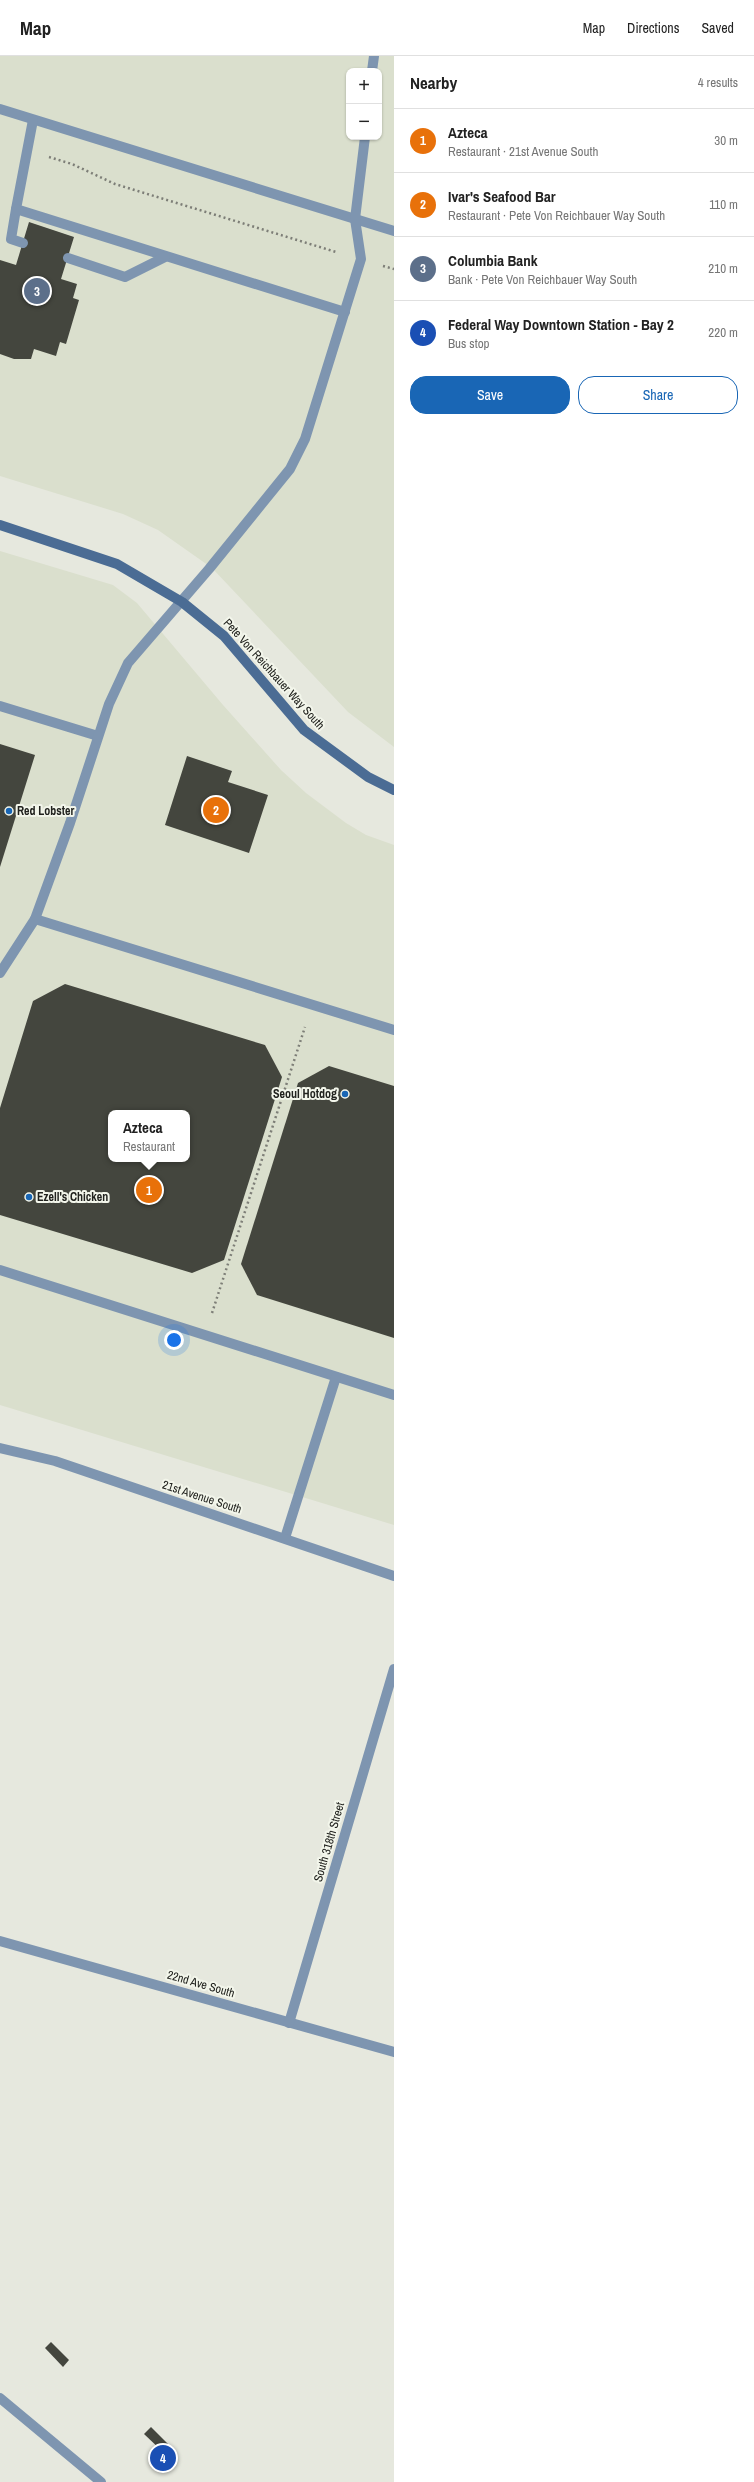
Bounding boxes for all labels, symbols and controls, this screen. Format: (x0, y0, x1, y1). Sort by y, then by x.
text: Map (20, 15, 51, 41)
text: Map (583, 19, 605, 37)
text: Directions (627, 19, 679, 37)
text: Saved (701, 19, 734, 37)
map controls (346, 68, 382, 140)
button: + (346, 68, 382, 104)
text: Nearby (410, 71, 457, 94)
text: 4 results (698, 74, 738, 91)
button: − (346, 104, 382, 140)
text: Azteca (448, 122, 488, 143)
text: 1 (420, 132, 426, 149)
text: 30 m (714, 132, 738, 149)
text: Restaurant · 21st Avenue South (448, 143, 598, 160)
text: Ivar's Seafood Bar (448, 186, 556, 207)
text: 2 (420, 196, 426, 213)
text: 110 m (709, 196, 738, 213)
text: Restaurant · Pete Von Reichbauer Way South (448, 207, 665, 224)
text: Columbia Bank (448, 250, 538, 271)
text: 3 (420, 260, 426, 277)
text: 210 m (708, 260, 738, 277)
text: Bank · Pete Von Reichbauer Way South (448, 271, 637, 288)
pin: 3 (24, 276, 50, 306)
text: Federal Way Downtown Station - Bay 2 (448, 314, 674, 335)
text: 4 (420, 324, 426, 341)
text: 220 m (708, 324, 738, 341)
text: Bus stop (448, 335, 489, 352)
button: Save (410, 376, 570, 414)
button: Share (578, 376, 738, 414)
street label: Pete Von Reichbauer Way South (220, 615, 328, 733)
pin: 2 (203, 795, 229, 825)
place label: Red Lobster (17, 803, 75, 819)
marker: Red Lobster (4, 806, 14, 816)
place label: Seoul Hotdog (273, 1086, 337, 1102)
marker: Seoul Hotdog (340, 1089, 350, 1099)
popup (108, 1110, 190, 1162)
text: Azteca (123, 1117, 163, 1138)
text: Restaurant (123, 1138, 175, 1155)
pin: 1 (136, 1175, 162, 1205)
place label: Ezell's Chicken (37, 1189, 108, 1205)
marker: Ezell's Chicken (24, 1192, 34, 1202)
your location (164, 1330, 184, 1350)
street label: 21st Avenue South (160, 1477, 244, 1517)
street label: South 318th Street (310, 1800, 348, 1884)
street label: 22nd Ave South (165, 1967, 237, 2001)
pin: 4 (150, 2443, 176, 2473)

